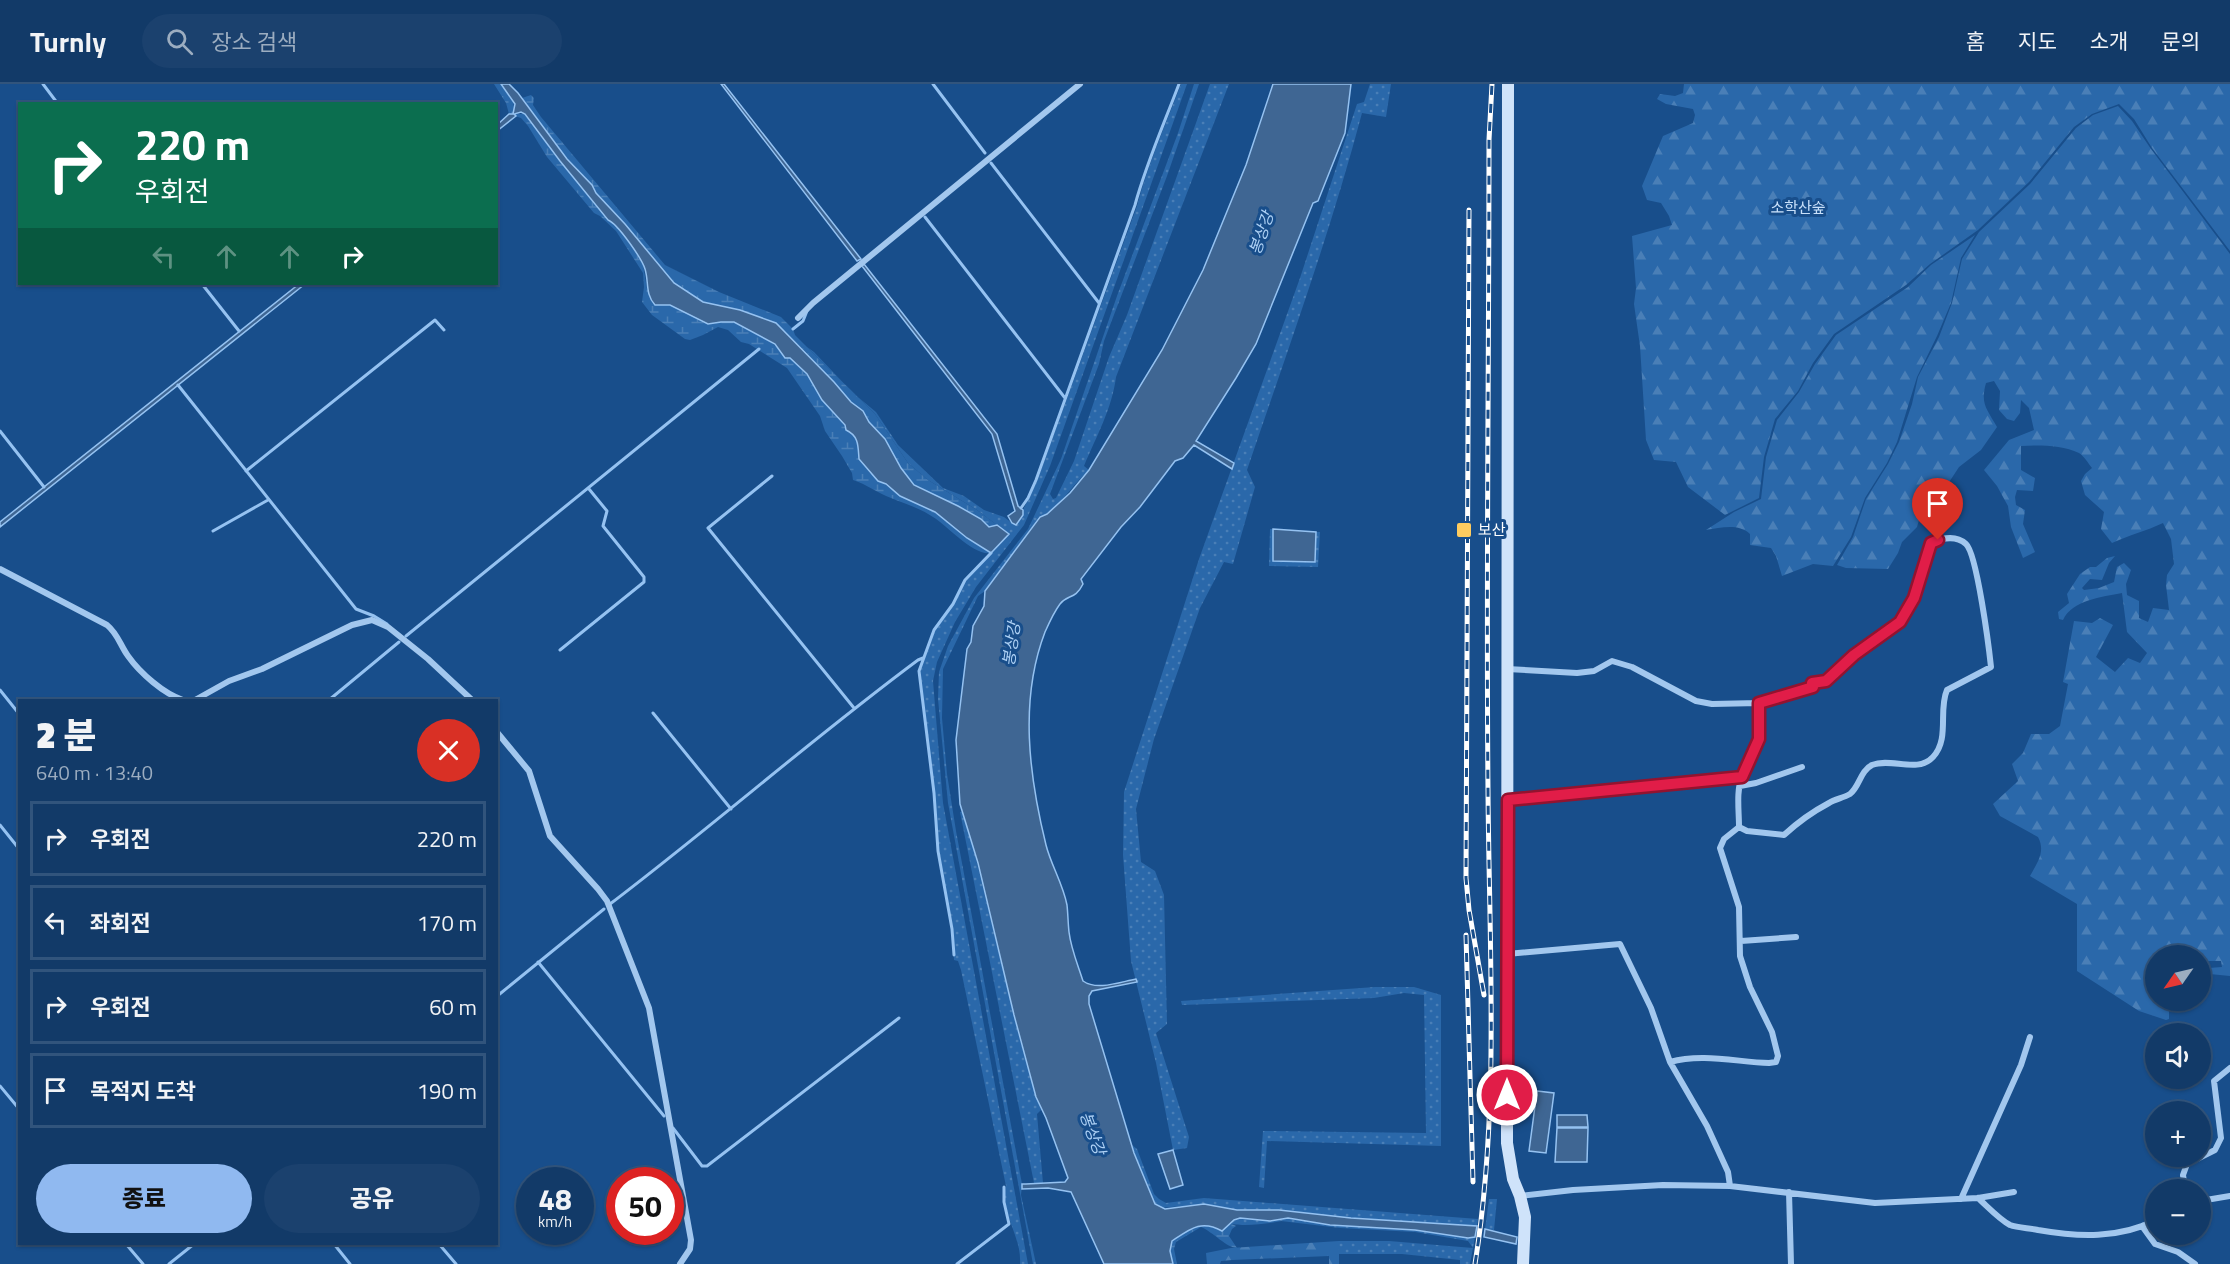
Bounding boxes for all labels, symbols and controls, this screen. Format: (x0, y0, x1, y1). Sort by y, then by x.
search box (142, 14, 562, 68)
text: Turnly (30, 20, 106, 63)
icon: search (163, 25, 196, 58)
text: 장소 검색 (211, 25, 297, 59)
text: 홈 (1966, 25, 1985, 57)
text: 지도 (2018, 25, 2057, 57)
text: 소개 (2090, 25, 2128, 57)
text: 문의 (2161, 25, 2200, 57)
text: 220 m (135, 112, 250, 176)
icon: right (36, 126, 114, 204)
text: 우회전 (135, 170, 210, 211)
park label: 소학산숲 (1770, 196, 1826, 219)
water label: 봉상강 (1242, 206, 1280, 258)
icon: left (147, 240, 180, 273)
icon: ahead (210, 240, 243, 273)
icon: ahead (273, 240, 306, 273)
icon: right (336, 240, 369, 273)
pin (1912, 478, 1963, 540)
icon: arrive (1921, 487, 1954, 520)
place label: 보산 (1478, 518, 1506, 541)
marker: 보산 (1455, 521, 1473, 539)
water label: 봉상강 (996, 618, 1026, 668)
text: 2 분 (36, 707, 97, 762)
button: close (417, 719, 480, 782)
text: 640 m · 13:40 (36, 757, 153, 788)
icon: right (39, 822, 72, 855)
text: 우회전 (90, 822, 151, 856)
text: 220 m (417, 822, 477, 856)
icon: left (39, 906, 72, 939)
text: 좌회전 (90, 906, 151, 940)
text: 170 m (417, 906, 477, 940)
north arrow (2145, 945, 2211, 1011)
map controls (2145, 945, 2211, 1245)
icon: right (39, 990, 72, 1023)
text: 우회전 (90, 990, 151, 1024)
text: 60 m (429, 990, 477, 1024)
button: sound (2145, 1023, 2211, 1089)
position arrow (1475, 1063, 1539, 1127)
icon: arrive (39, 1074, 72, 1107)
text: 목적지 도착 (90, 1074, 196, 1108)
text: 190 m (417, 1074, 477, 1108)
button: + (2145, 1101, 2211, 1167)
water label: 봉상강 (1074, 1108, 1113, 1160)
button: 종료 (36, 1164, 252, 1233)
button: 공유 (264, 1164, 480, 1233)
speed limit sign: 50 (606, 1167, 684, 1245)
text: 48 (538, 1176, 572, 1222)
button: − (2145, 1179, 2211, 1245)
text: km/h (538, 1210, 572, 1233)

